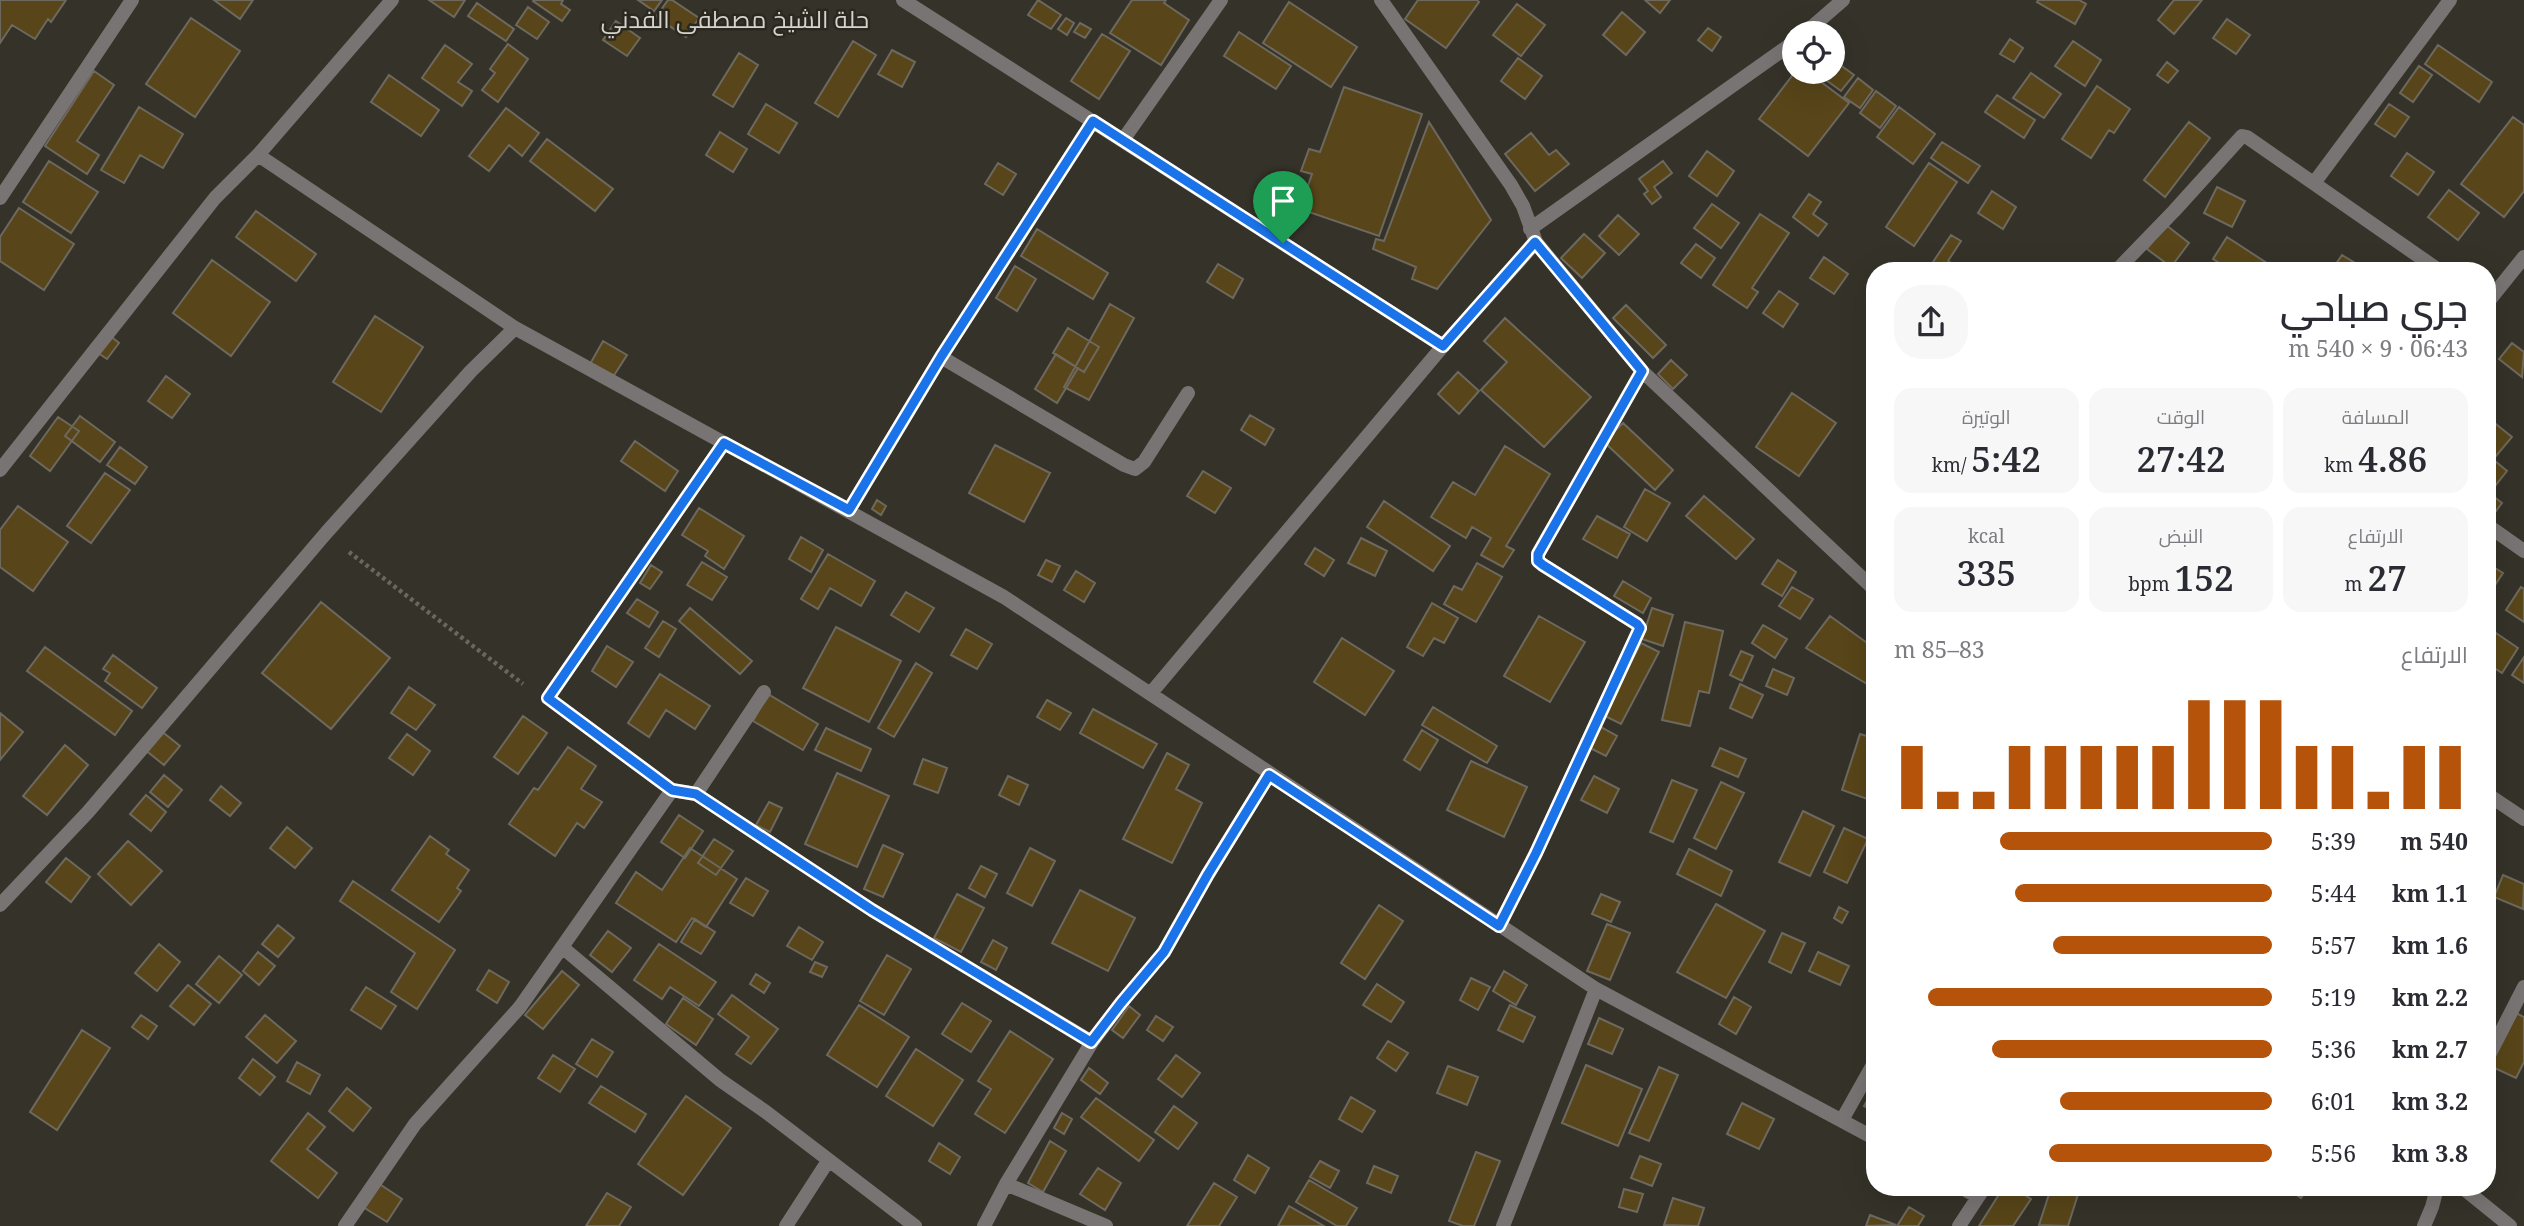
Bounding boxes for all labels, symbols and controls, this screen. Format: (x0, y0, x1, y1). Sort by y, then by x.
district label: حلة الشيخ مصطفى الفدني (601, 2, 869, 39)
map controls (1782, 21, 1845, 84)
button: locate (1782, 21, 1845, 84)
pin (1253, 171, 1313, 243)
icon: arrive (1264, 182, 1302, 220)
text: جري صباحي (2280, 280, 2468, 332)
button: share (1894, 285, 1968, 359)
text: 06:43 · 9 × 540 m (2288, 332, 2468, 364)
text: الوتيرة (1962, 404, 2011, 430)
text: الوقت (2157, 404, 2205, 430)
text: المسافة (2342, 404, 2409, 430)
text: 5:42 (1971, 435, 2041, 482)
text: 27:42 (2136, 435, 2226, 482)
text: 4.86 (2358, 435, 2427, 482)
text: /km (1932, 452, 1971, 478)
text: km (2324, 452, 2358, 478)
text: kcal (1968, 523, 2005, 549)
text: النبض (2159, 523, 2203, 549)
text: الارتفاع (2348, 523, 2404, 549)
text: 335 (1957, 549, 2016, 596)
text: 152 (2175, 554, 2234, 601)
text: 27 (2367, 554, 2407, 601)
text: bpm (2128, 571, 2175, 597)
text: m (2345, 571, 2367, 597)
text: 83–85 m (1894, 633, 1985, 665)
text: الارتفاع (2401, 638, 2468, 670)
text: 5:39 (2311, 825, 2356, 857)
text: 540 m (2400, 825, 2468, 857)
text: 5:44 (2311, 877, 2356, 909)
text: 1.1 km (2392, 877, 2468, 909)
text: 5:57 (2311, 929, 2356, 961)
text: 1.6 km (2392, 929, 2468, 961)
text: 5:19 (2311, 981, 2356, 1013)
text: 2.2 km (2392, 981, 2468, 1013)
text: 5:36 (2311, 1033, 2356, 1065)
text: 2.7 km (2392, 1033, 2468, 1065)
text: 6:01 (2311, 1085, 2356, 1117)
text: 3.2 km (2392, 1085, 2468, 1117)
text: 5:56 (2311, 1137, 2356, 1169)
text: 3.8 km (2392, 1137, 2468, 1169)

